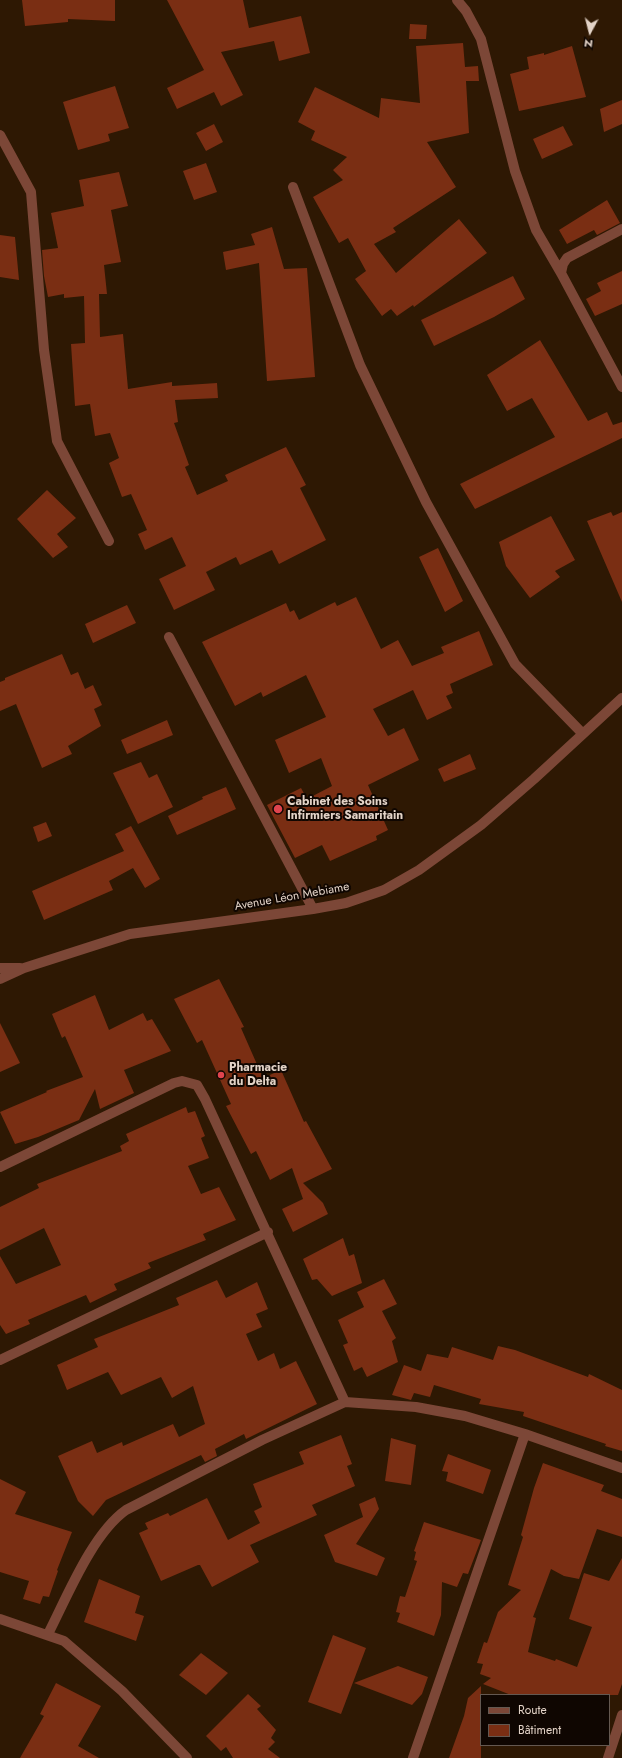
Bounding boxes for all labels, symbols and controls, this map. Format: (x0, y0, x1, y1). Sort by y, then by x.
north arrow (570, 12, 610, 52)
text: N (583, 35, 594, 52)
place label: Cabinet des Soins Infirmiers Samaritain (287, 795, 403, 823)
marker: Cabinet des Soins Infirmiers Samaritain (272, 803, 284, 815)
street label: Avenue Léon Mebiame (234, 880, 350, 914)
place label: Pharmacie du Delta (229, 1061, 287, 1089)
marker: Pharmacie du Delta (216, 1070, 226, 1080)
legend (480, 1694, 610, 1746)
text: Route (518, 1701, 547, 1719)
text: Bâtiment (518, 1721, 561, 1739)

